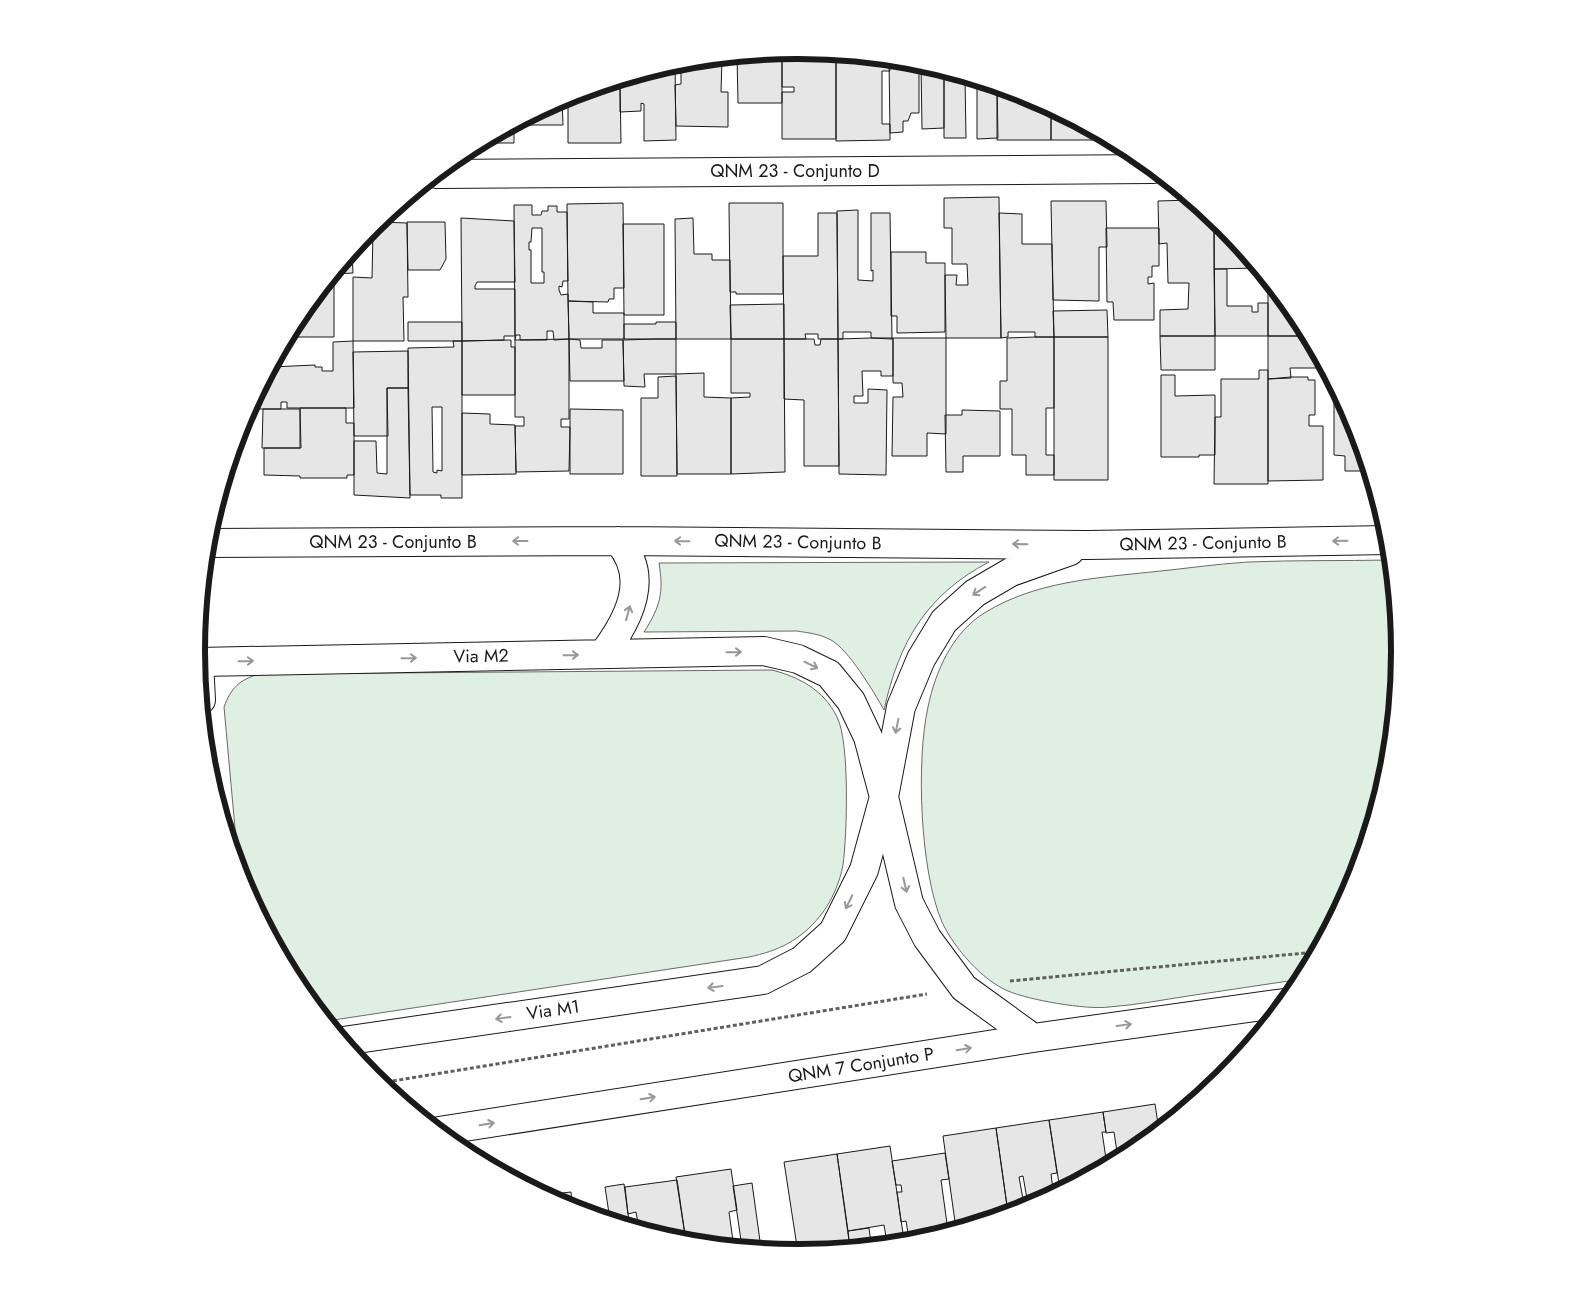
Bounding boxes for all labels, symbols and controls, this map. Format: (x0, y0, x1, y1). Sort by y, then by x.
street label: QNM 23 - Conjunto D (710, 158, 880, 184)
street label: QNM 23 - Conjunto B (714, 528, 882, 556)
street label: QNM 23 - Conjunto B (309, 529, 477, 555)
street label: QNM 23 - Conjunto B (1119, 529, 1287, 557)
one-way arrow (512, 536, 528, 546)
one-way arrow (675, 536, 691, 546)
one-way arrow (1332, 536, 1348, 546)
one-way arrow (1012, 539, 1028, 549)
one-way arrow (973, 586, 987, 596)
one-way arrow (624, 605, 633, 621)
street label: Via M2 (453, 643, 509, 669)
one-way arrow (725, 647, 741, 657)
one-way arrow (563, 650, 579, 659)
one-way arrow (400, 653, 417, 663)
one-way arrow (238, 656, 254, 666)
one-way arrow (803, 661, 818, 670)
one-way arrow (892, 718, 902, 734)
one-way arrow (901, 877, 910, 893)
one-way arrow (844, 894, 853, 909)
one-way arrow (708, 982, 724, 992)
street label: Via M1 (525, 993, 581, 1027)
one-way arrow (495, 1013, 511, 1023)
one-way arrow (1116, 1020, 1132, 1030)
street label: QNM 7 Conjunto P (786, 1041, 936, 1089)
one-way arrow (955, 1044, 971, 1054)
one-way arrow (639, 1093, 655, 1103)
one-way arrow (479, 1118, 495, 1128)

